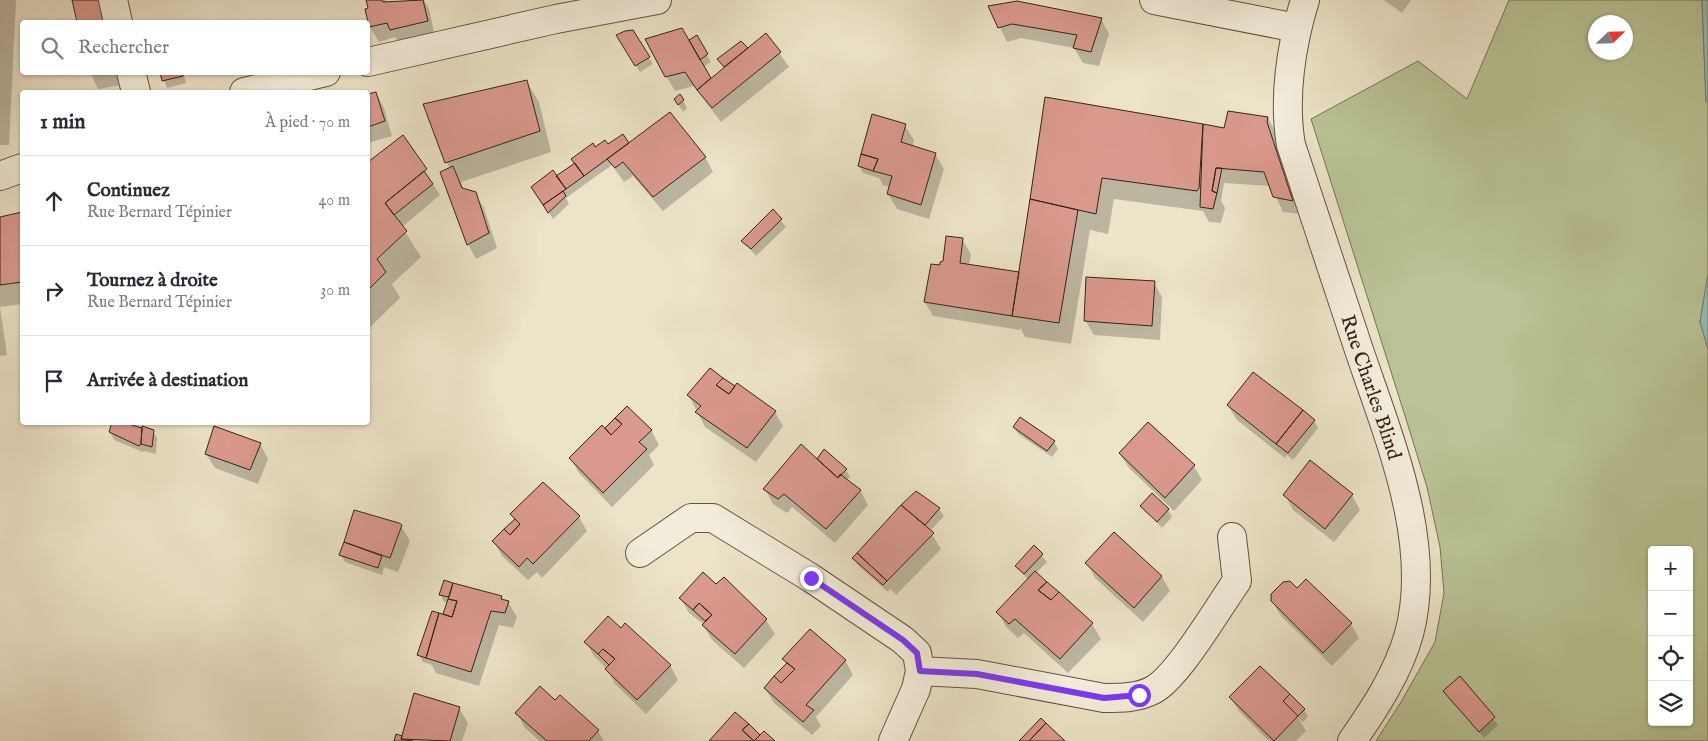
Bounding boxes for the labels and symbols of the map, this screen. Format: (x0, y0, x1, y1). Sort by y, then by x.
north arrow (1588, 15, 1633, 60)
street label: Rue Charles Blind (1334, 312, 1406, 463)
route end (800, 567, 823, 590)
route start (1128, 684, 1151, 707)

